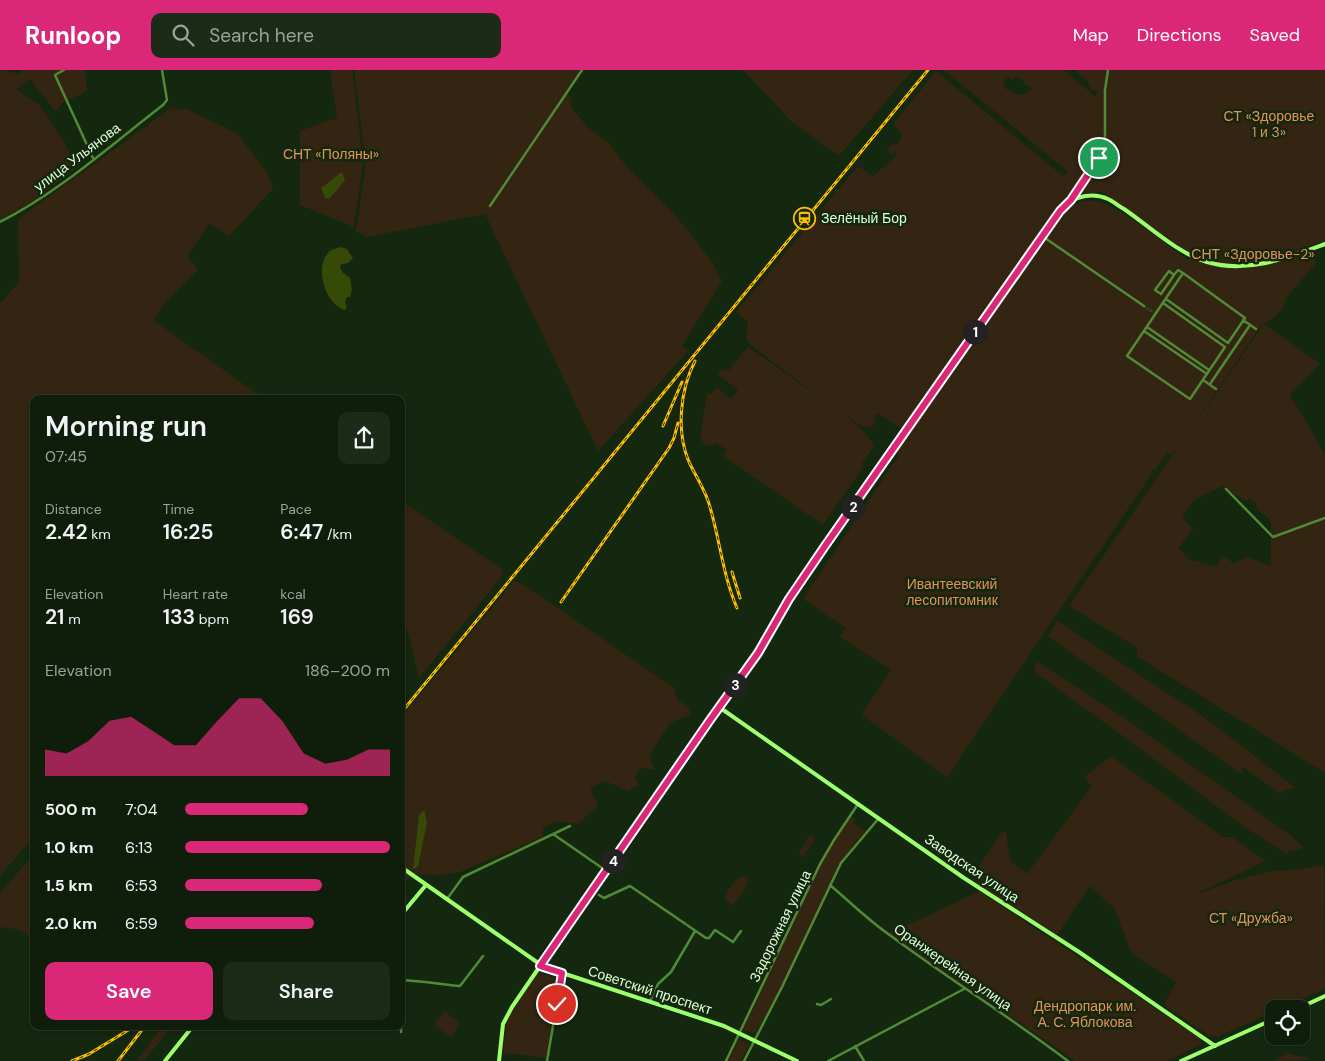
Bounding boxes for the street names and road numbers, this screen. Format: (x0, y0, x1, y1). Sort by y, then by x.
street label: улица Ульянова (30, 118, 124, 195)
street label: Заводская улица (921, 830, 1023, 906)
street label: Задорожная улица (745, 867, 815, 985)
street label: Оранжерейная улица (890, 919, 1016, 1015)
street label: Советский проспект (586, 961, 715, 1019)

